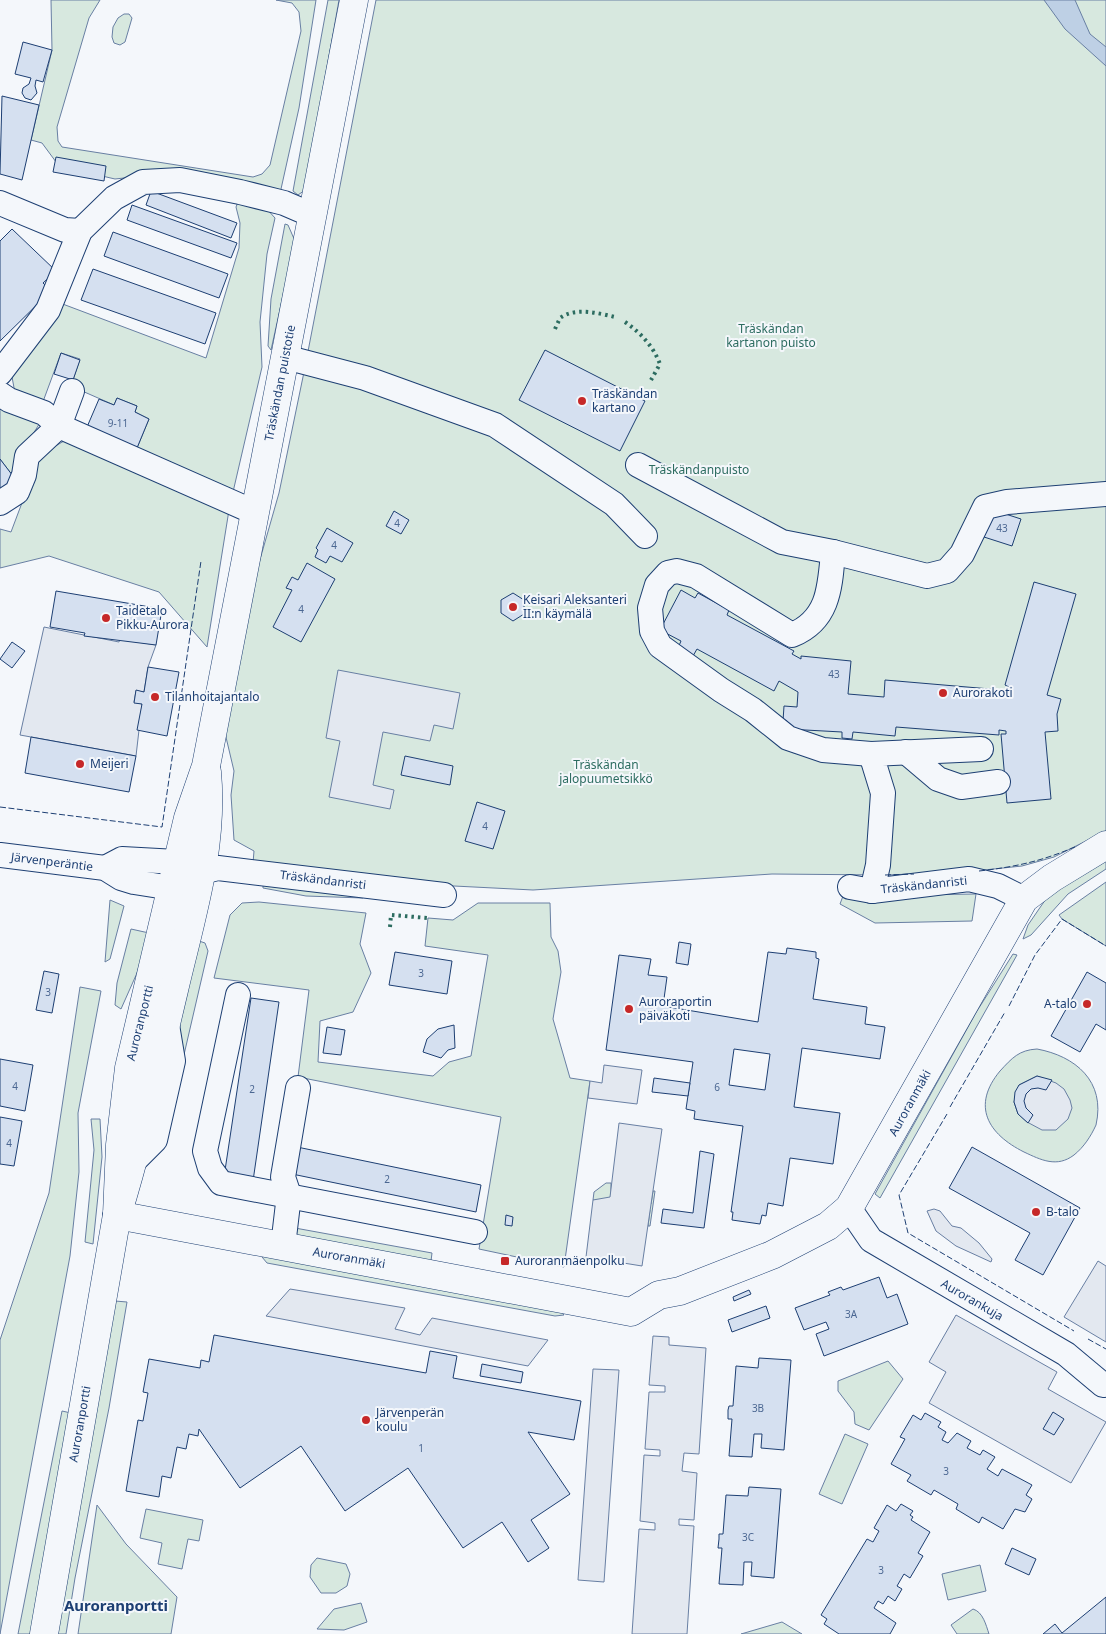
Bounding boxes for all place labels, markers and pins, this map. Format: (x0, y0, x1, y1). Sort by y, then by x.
place label: Träskändan kartano (592, 385, 657, 416)
marker: Träskändan kartano (576, 395, 588, 407)
place label: Keisari Aleksanteri II:n käymälä (523, 591, 627, 622)
marker: Keisari Aleksanteri II:n käymälä (507, 601, 519, 613)
place label: Taidetalo Pikku-Aurora (116, 602, 189, 633)
marker: Taidetalo Pikku-Aurora (100, 612, 112, 624)
place label: Aurorakoti (953, 684, 1013, 701)
marker: Aurorakoti (937, 687, 949, 699)
place label: Tilanhoitajantalo (165, 688, 260, 705)
marker: Tilanhoitajantalo (149, 691, 161, 703)
place label: Meijeri (90, 755, 129, 772)
marker: Meijeri (74, 758, 86, 770)
place label: Auroraportin päiväkoti (639, 993, 712, 1024)
place label: A-talo (1044, 995, 1077, 1012)
marker: A-talo (1081, 998, 1093, 1010)
marker: Auroraportin päiväkoti (623, 1003, 635, 1015)
place label: B-talo (1046, 1203, 1079, 1220)
marker: B-talo (1030, 1206, 1042, 1218)
place label: Auroranmäenpolku (515, 1252, 625, 1269)
marker: Auroranmäenpolku (499, 1255, 511, 1267)
place label: Järvenperän koulu (375, 1404, 444, 1435)
marker: Järvenperän koulu (360, 1414, 372, 1426)

